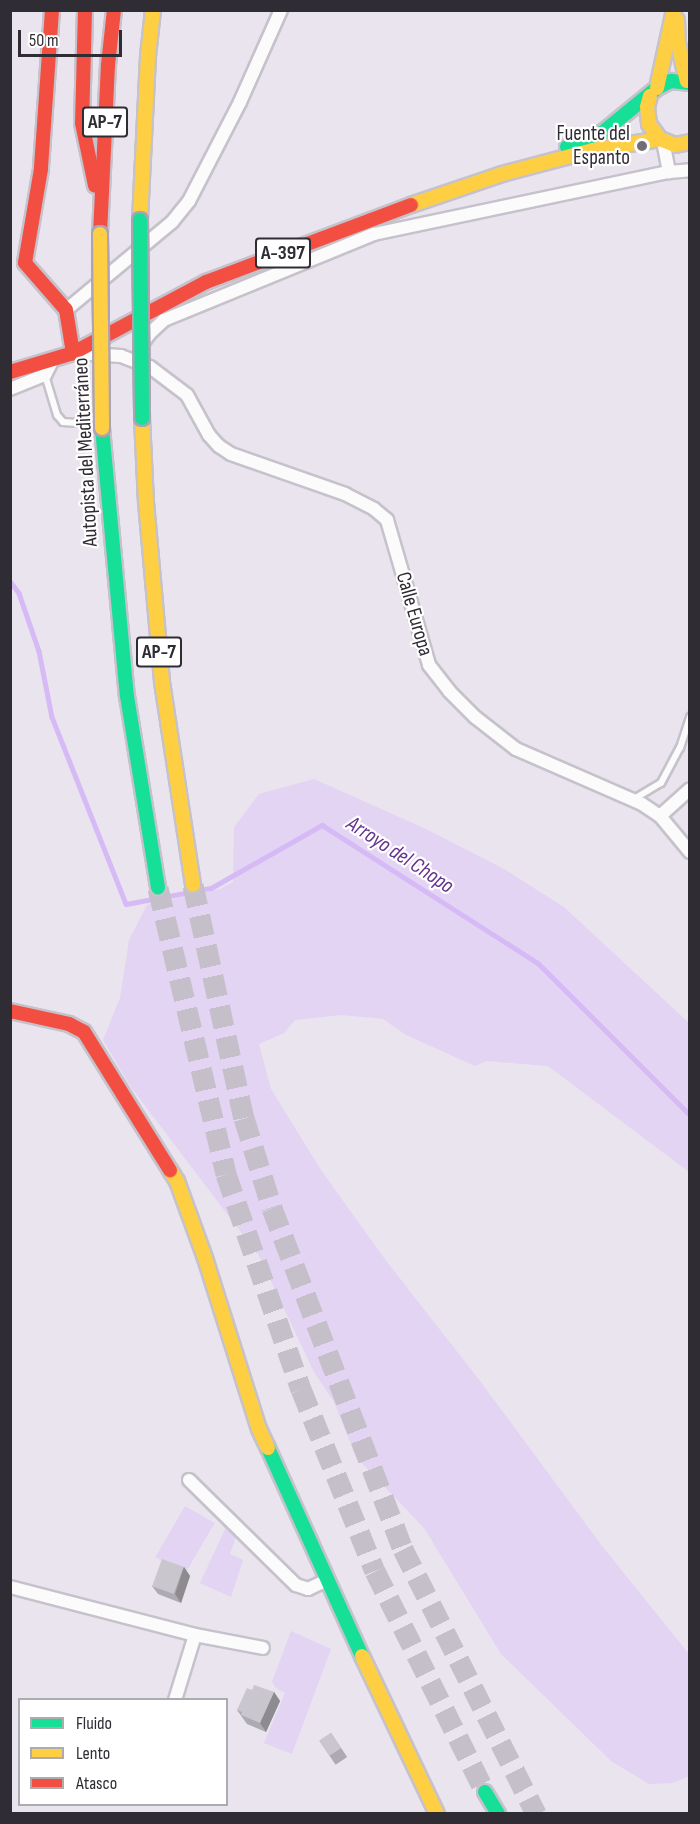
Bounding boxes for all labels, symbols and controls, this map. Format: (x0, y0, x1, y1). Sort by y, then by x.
scale bar (21, 18, 124, 56)
text: 50 m (29, 30, 59, 51)
road number: AP-7 (81, 105, 129, 139)
place label: Fuente del Espanto (557, 121, 630, 171)
marker: Fuente del Espanto (635, 139, 649, 153)
road number: A-397 (254, 236, 312, 270)
street label: Autopista del Mediterráneo (68, 357, 104, 547)
street label: Calle Europa (390, 569, 438, 659)
road number: AP-7 (135, 635, 183, 669)
water label: Arroyo del Chopo (341, 811, 459, 899)
legend (18, 1698, 228, 1806)
text: Fluido (76, 1713, 112, 1734)
text: Lento (76, 1743, 110, 1764)
text: Atasco (76, 1773, 117, 1794)

